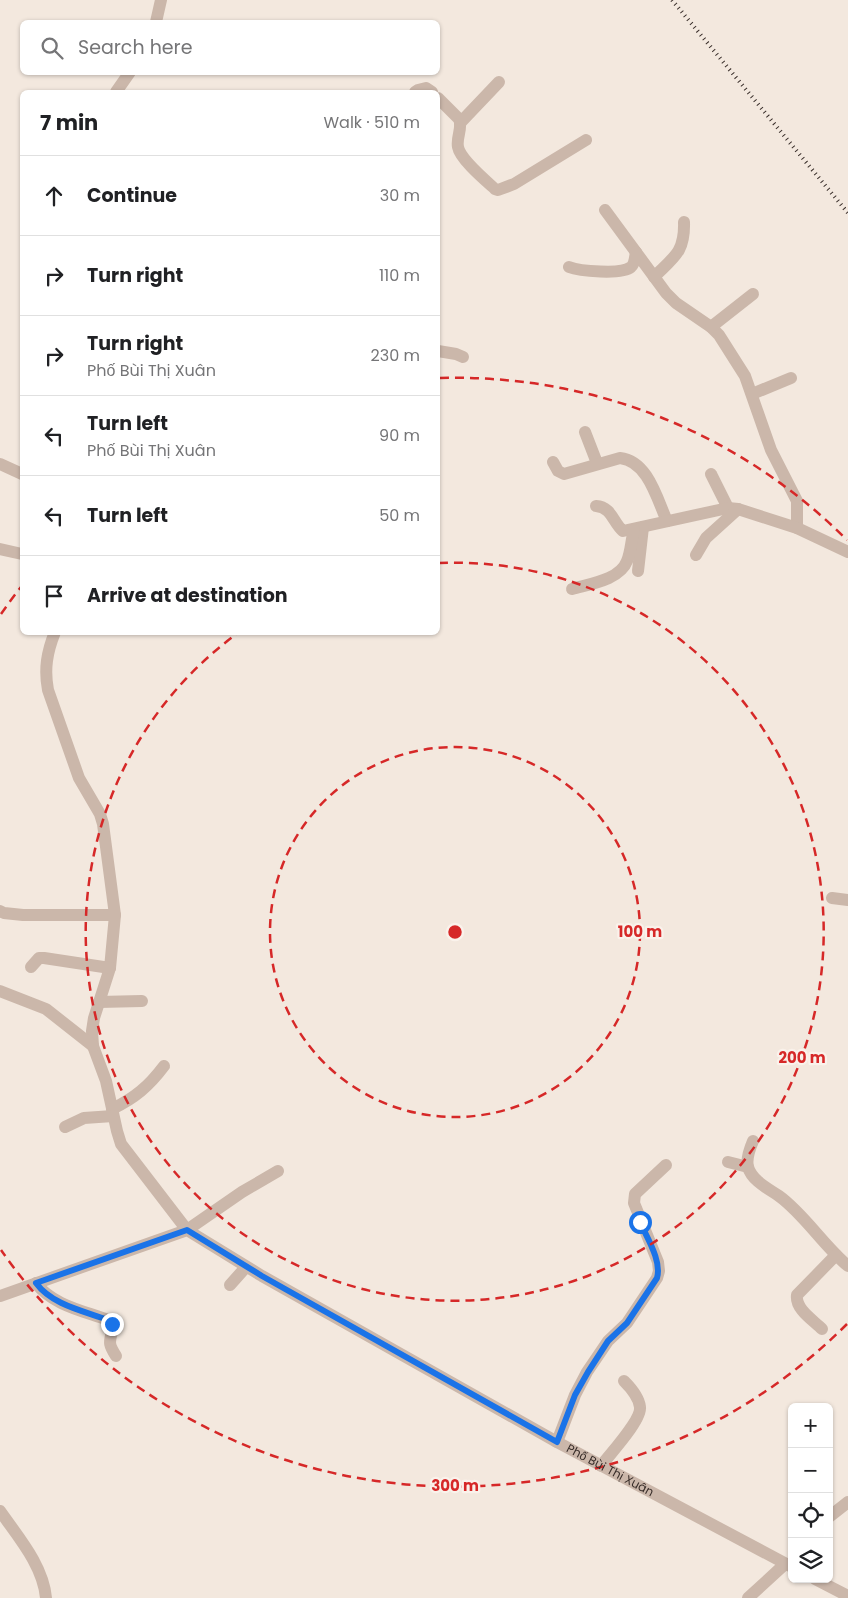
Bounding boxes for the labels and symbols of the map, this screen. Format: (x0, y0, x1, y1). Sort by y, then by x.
text: 100 m (618, 921, 662, 942)
centre of rings (446, 923, 464, 941)
text: 200 m (778, 1047, 826, 1068)
route start (629, 1211, 652, 1234)
route end (101, 1313, 124, 1336)
street label: Phố Bùi Thị Xuân (564, 1440, 657, 1500)
text: 300 m (431, 1475, 479, 1496)

